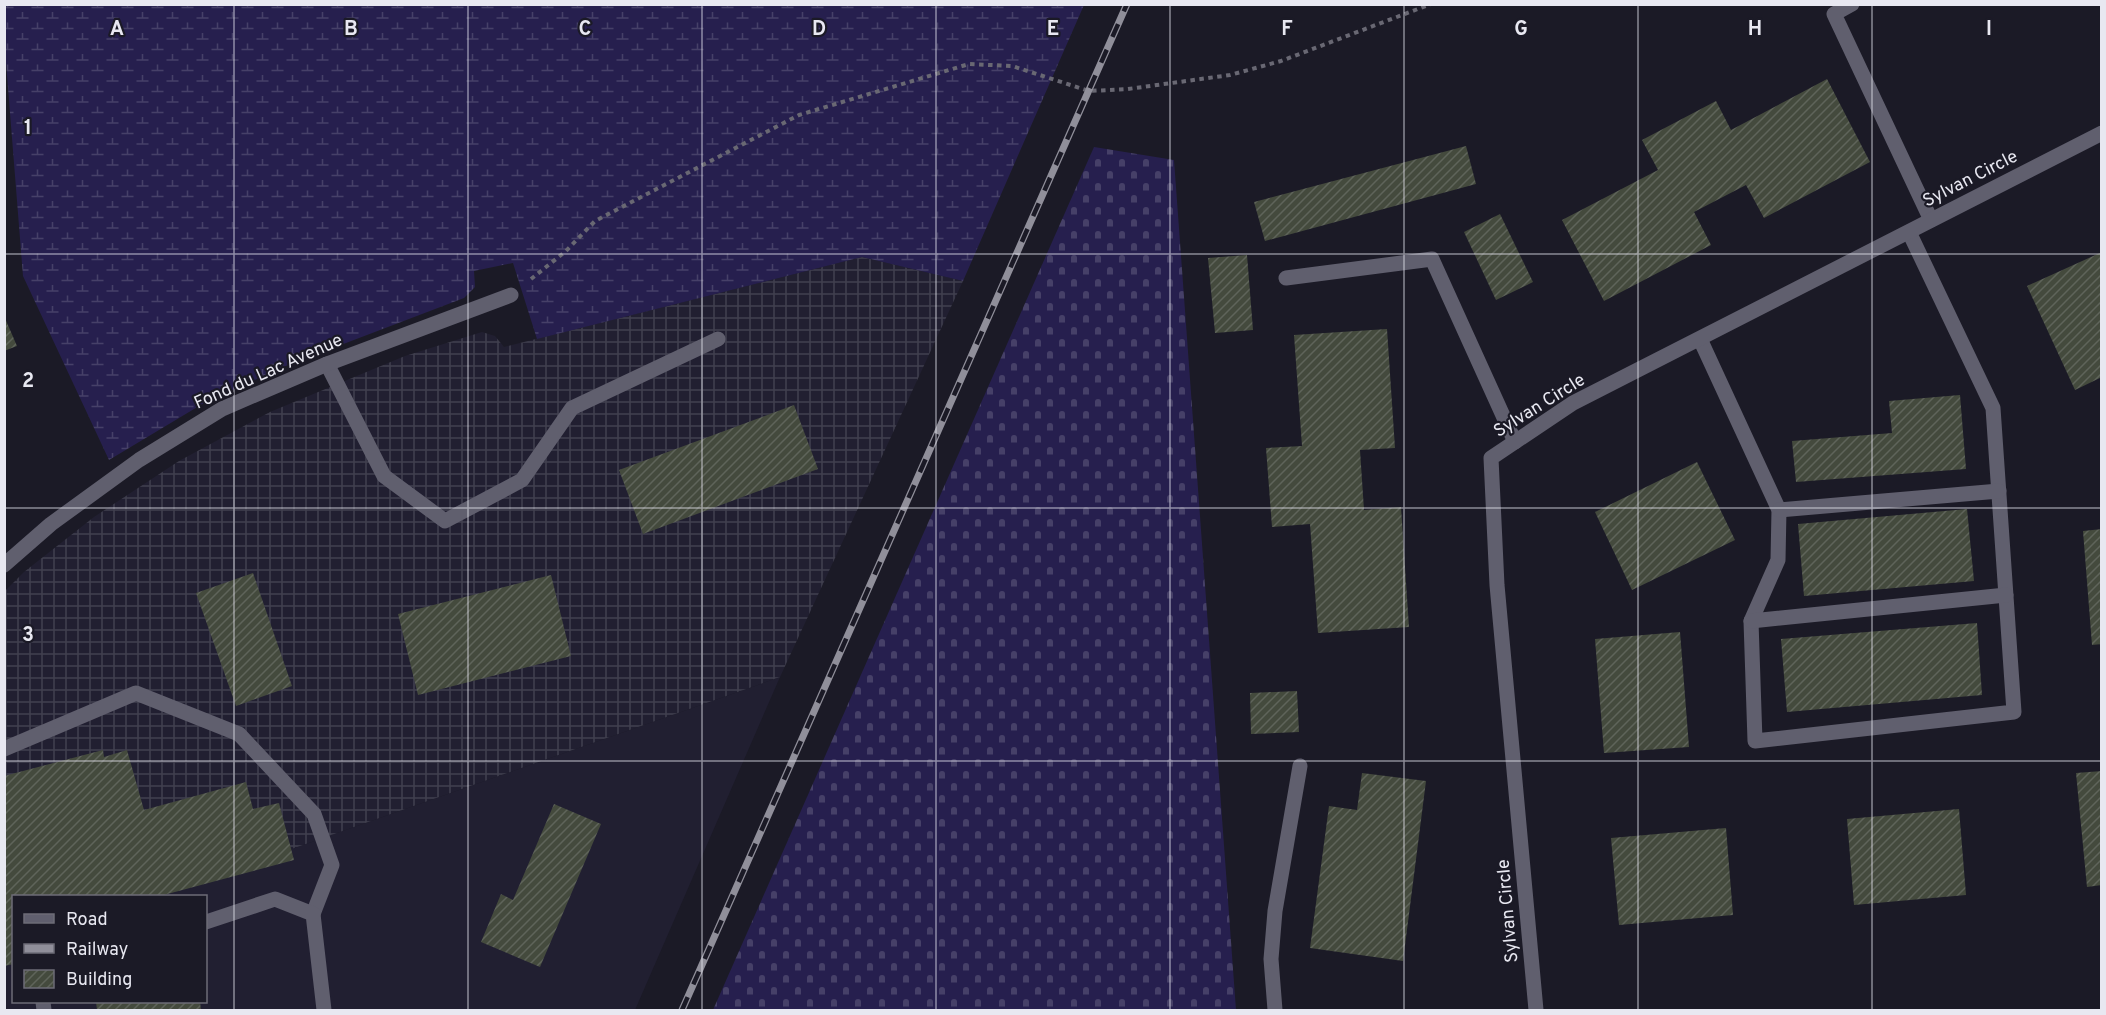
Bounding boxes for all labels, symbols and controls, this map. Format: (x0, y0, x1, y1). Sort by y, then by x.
text: A (110, 17, 124, 43)
text: B (344, 17, 358, 43)
text: C (579, 17, 591, 43)
text: D (812, 17, 826, 43)
text: E (1047, 17, 1059, 43)
text: F (1281, 17, 1293, 43)
text: G (1514, 17, 1528, 43)
text: H (1748, 17, 1762, 43)
text: I (1986, 17, 1992, 43)
text: 1 (24, 116, 32, 142)
street label: Sylvan Circle (1919, 146, 2022, 213)
street label: Fond du Lac Avenue (191, 329, 347, 415)
text: 2 (22, 369, 34, 395)
street label: Sylvan Circle (1490, 369, 1590, 444)
text: 3 (22, 623, 34, 649)
street label: Sylvan Circle (1493, 858, 1524, 964)
legend (12, 895, 207, 1003)
text: Road (66, 909, 108, 932)
text: Railway (66, 939, 128, 962)
text: Building (66, 969, 132, 992)

